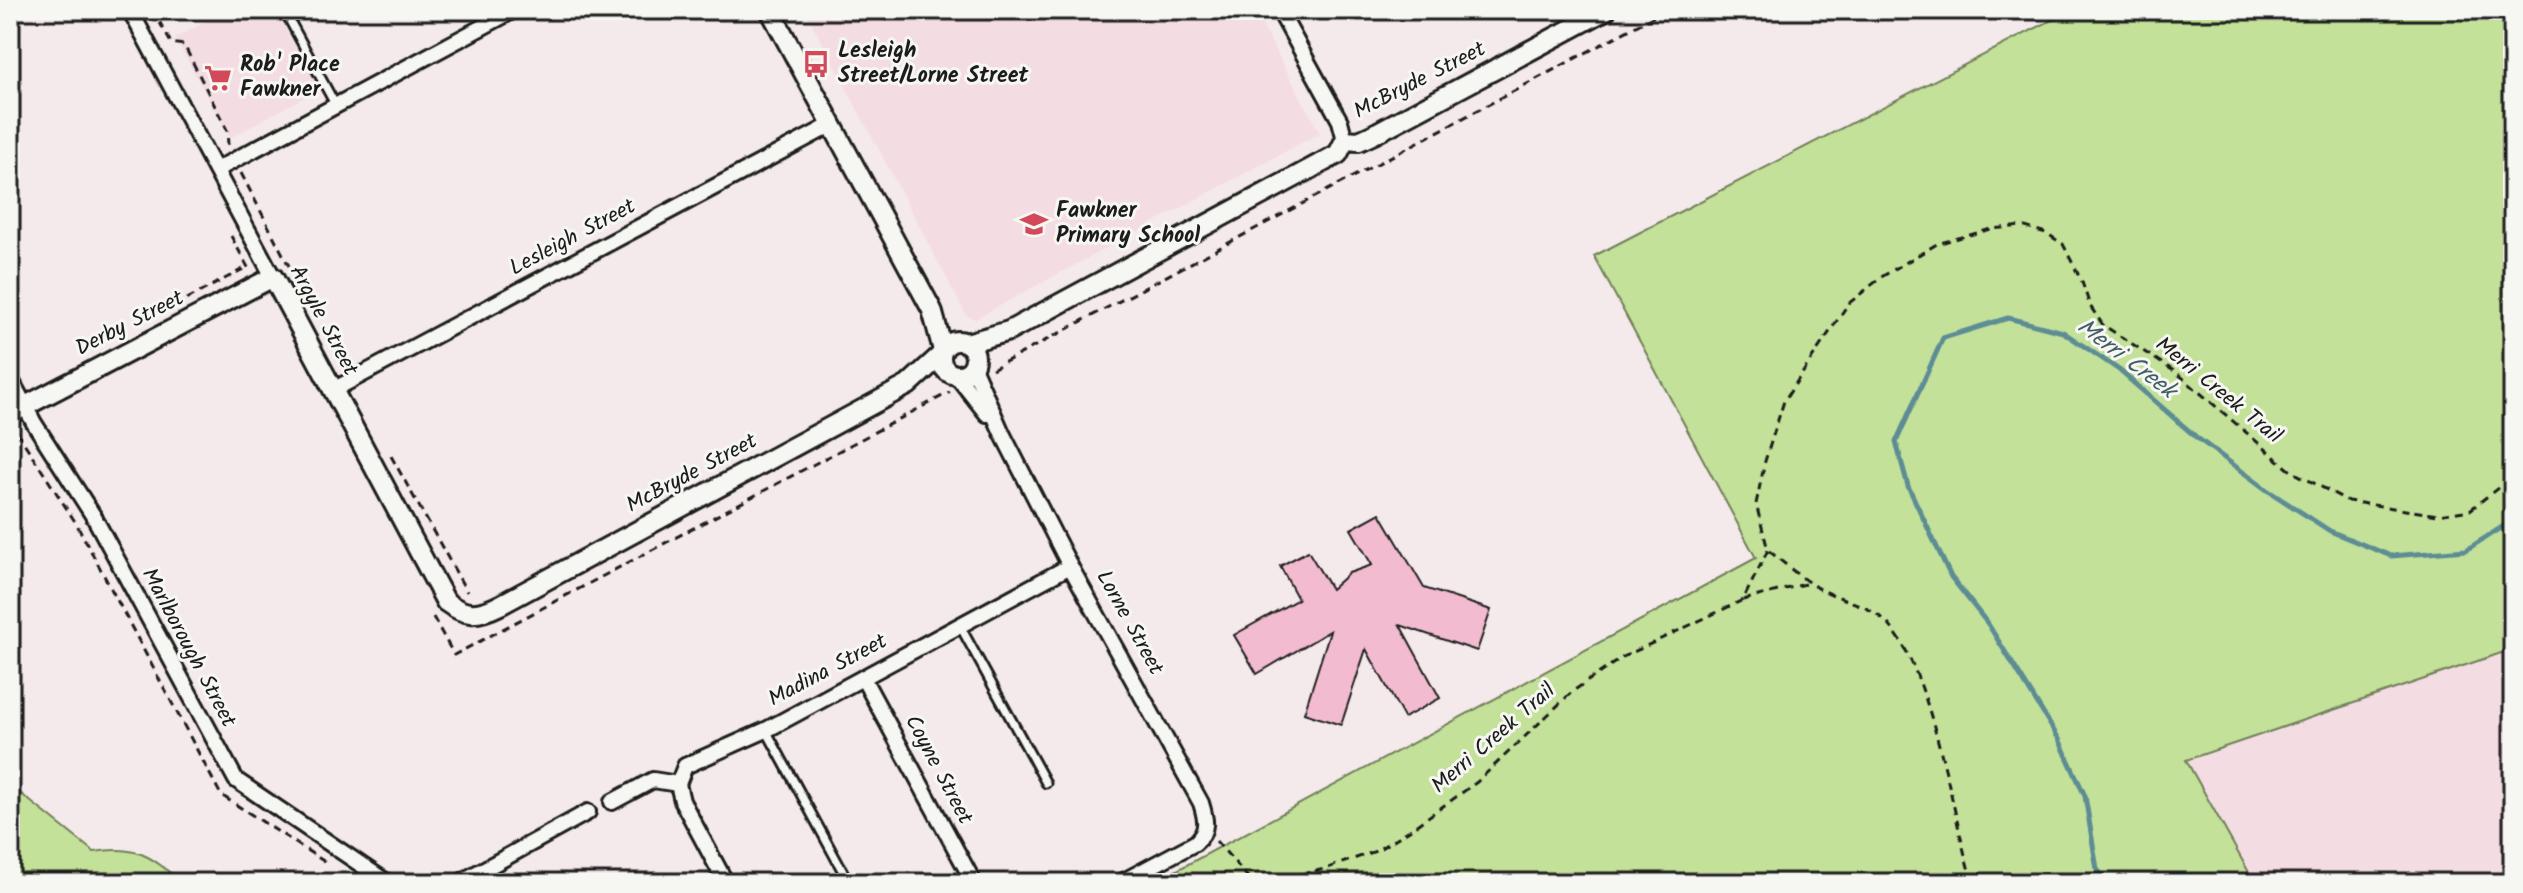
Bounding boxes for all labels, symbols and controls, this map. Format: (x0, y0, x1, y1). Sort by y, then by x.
street label: McBryde Street (1348, 32, 1493, 129)
place label: Lesleigh Street/Lorne Street (838, 34, 1030, 94)
place label: Rob' Place Fawkner (240, 48, 340, 108)
bus stop icon: Lesleigh Street/Lorne Street (801, 49, 831, 79)
supermarket icon: Rob' Place Fawkner (203, 63, 233, 93)
street label: Lesleigh Street (504, 190, 643, 286)
place label: Fawkner Primary School (1056, 194, 1200, 254)
school or university icon: Fawkner Primary School (1019, 209, 1049, 239)
street label: Argyle Street (279, 259, 367, 383)
street label: Derby Street (70, 281, 191, 366)
water label: Merri Creek (2068, 308, 2187, 412)
street label: Merri Creek Trail (2147, 329, 2290, 454)
street label: McBryde Street (620, 424, 764, 523)
street label: Marlborough Street (131, 562, 245, 735)
street label: Lorne Street (1086, 564, 1173, 682)
street label: Madina Street (762, 625, 894, 717)
street label: Merri Creek Trail (1424, 674, 1565, 803)
street label: Coyne Street (894, 709, 982, 831)

